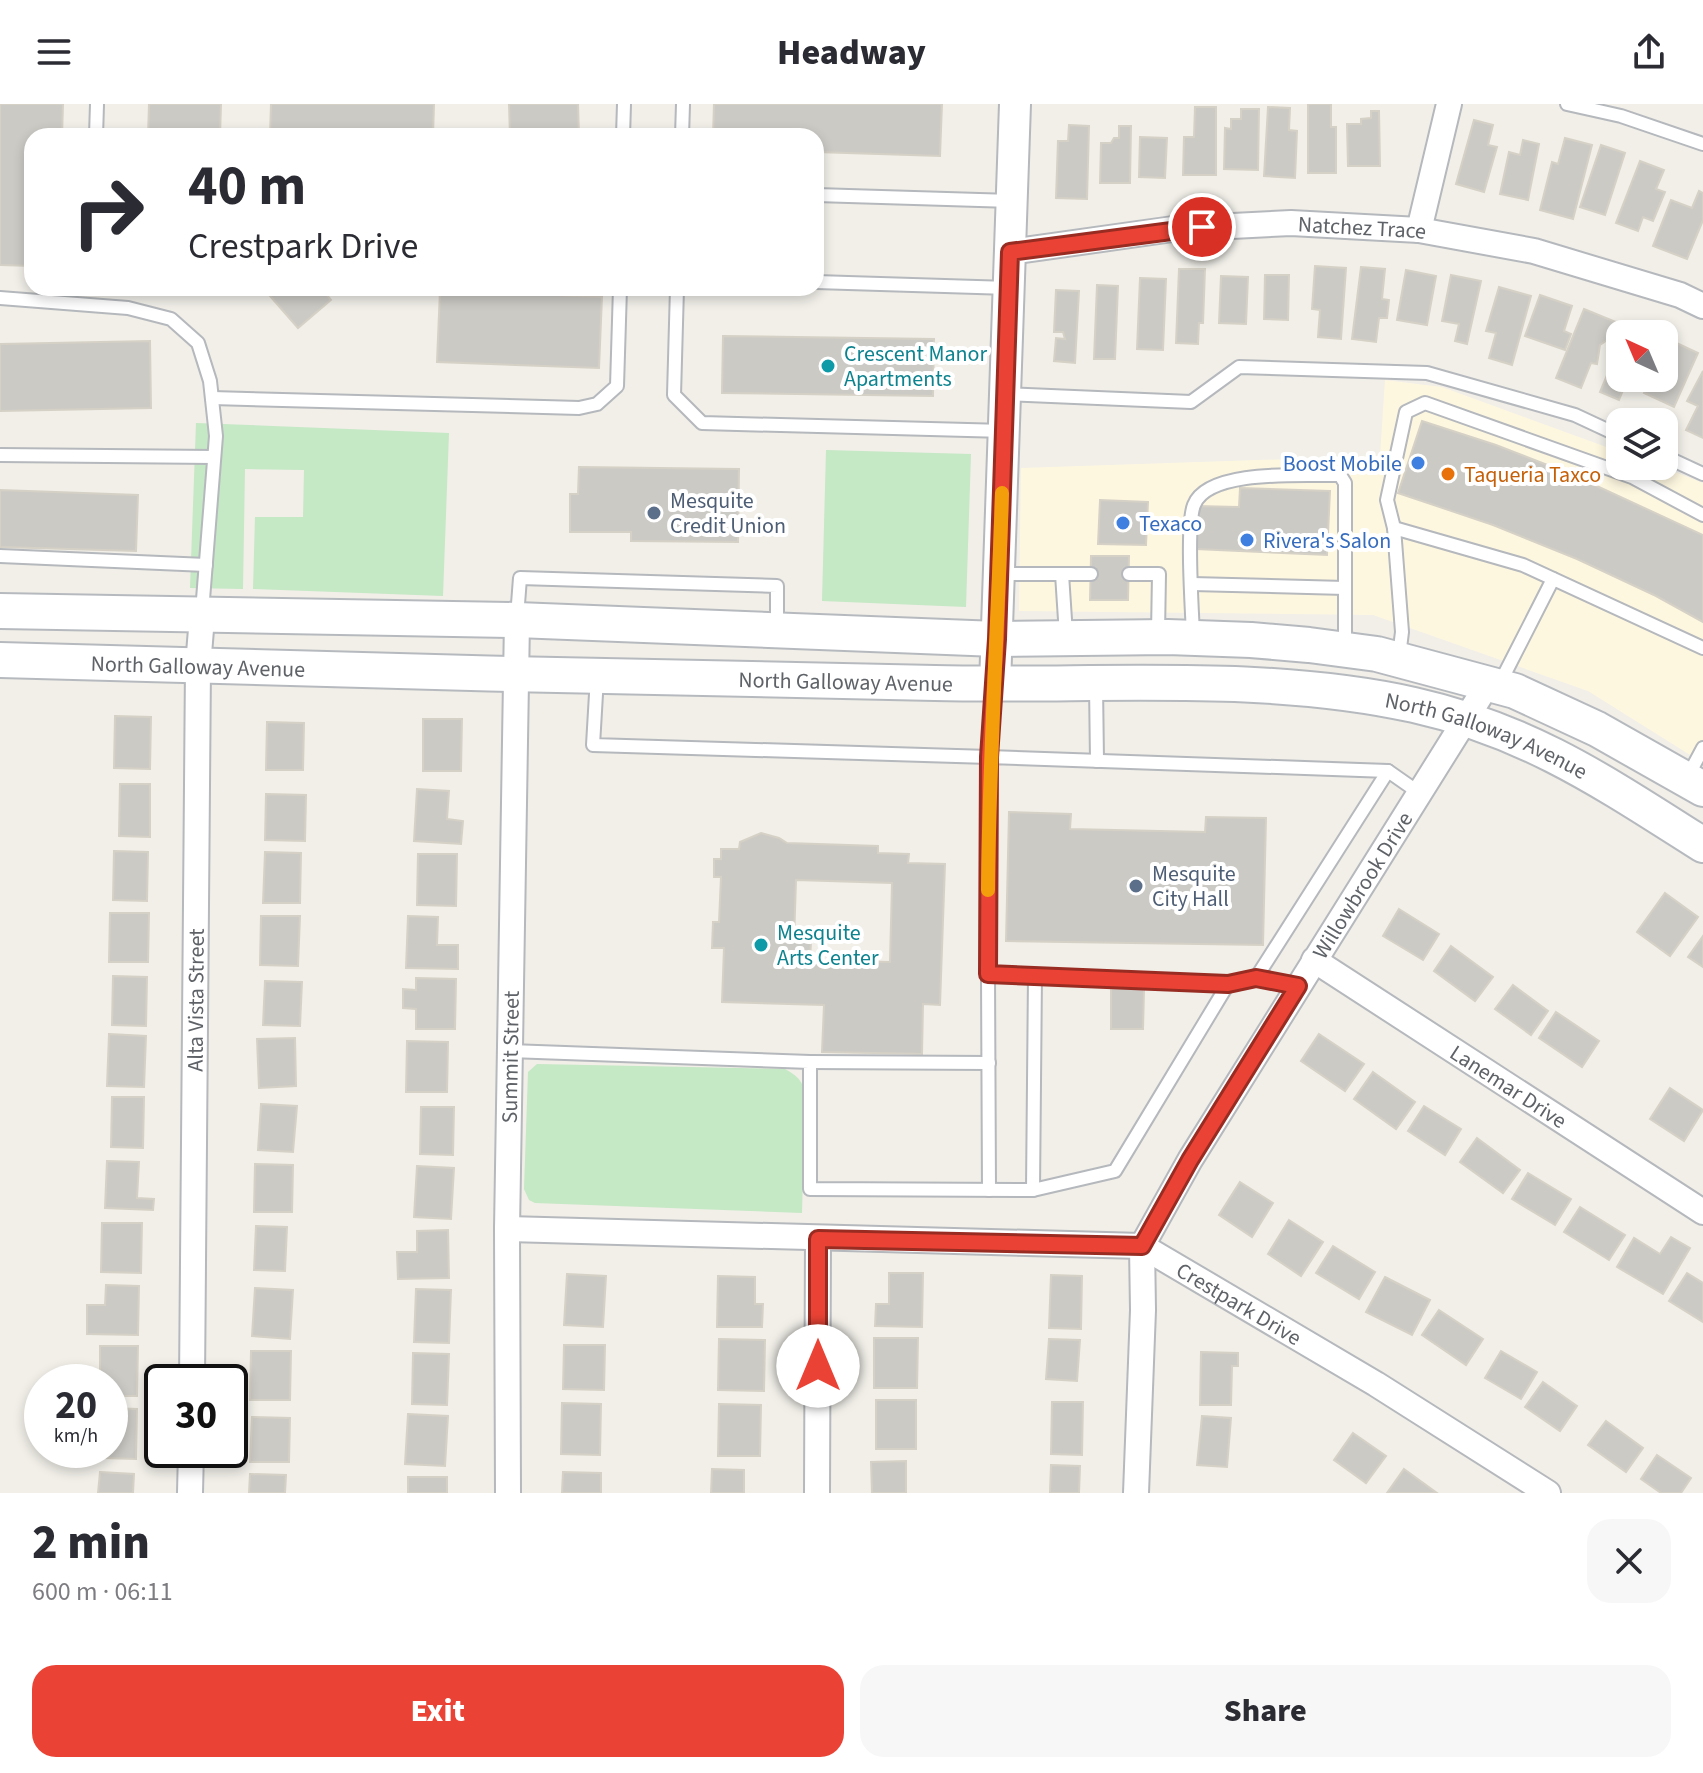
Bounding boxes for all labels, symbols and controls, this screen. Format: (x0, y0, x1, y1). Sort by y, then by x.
text: Headway (777, 27, 926, 78)
icon: menu (32, 30, 76, 74)
icon: share (1627, 30, 1671, 74)
text: 40 m (188, 147, 306, 226)
icon: right (56, 160, 160, 264)
pin (1168, 193, 1236, 261)
icon: arrive (1180, 205, 1224, 249)
street label: Natchez Trace (1297, 208, 1429, 248)
text: Crestpark Drive (188, 221, 418, 272)
north arrow (1606, 320, 1678, 392)
map controls (1606, 320, 1678, 480)
place label: Crescent Manor Apartments (844, 338, 987, 395)
marker: Crescent Manor Apartments (819, 357, 837, 375)
button: layers (1606, 408, 1678, 480)
place label: Boost Mobile (1283, 448, 1402, 480)
marker: Boost Mobile (1409, 454, 1427, 472)
place label: Taqueria Taxco (1464, 459, 1601, 491)
marker: Taqueria Taxco (1439, 465, 1457, 483)
place label: Mesquite Credit Union (670, 485, 786, 542)
marker: Mesquite Credit Union (645, 504, 663, 522)
place label: Texaco (1139, 508, 1202, 540)
marker: Texaco (1114, 514, 1132, 532)
place label: Rivera's Salon (1263, 525, 1391, 557)
marker: Rivera's Salon (1238, 531, 1256, 549)
street label: North Galloway Avenue (90, 648, 306, 686)
street label: North Galloway Avenue (738, 664, 953, 700)
street label: North Galloway Avenue (1382, 684, 1593, 788)
street label: Willowbrook Drive (1305, 806, 1421, 965)
place label: Mesquite City Hall (1152, 858, 1236, 915)
marker: Mesquite City Hall (1127, 877, 1145, 895)
place label: Mesquite Arts Center (777, 917, 879, 974)
street label: Alta Vista Street (180, 928, 213, 1072)
marker: Mesquite Arts Center (752, 936, 770, 954)
street label: Summit Street (494, 990, 528, 1124)
street label: Lanemar Drive (1443, 1037, 1573, 1137)
street label: Crestpark Drive (1170, 1255, 1307, 1354)
position arrow (776, 1324, 860, 1408)
speed limit sign: 30 (144, 1364, 248, 1468)
text: 20 (55, 1377, 97, 1434)
text: km/h (54, 1422, 98, 1450)
text: 2 min (32, 1509, 150, 1577)
button: close (1587, 1519, 1671, 1603)
text: 600 m · 06:11 (32, 1573, 173, 1610)
button: Exit (32, 1665, 844, 1757)
button: Share (860, 1665, 1671, 1757)

